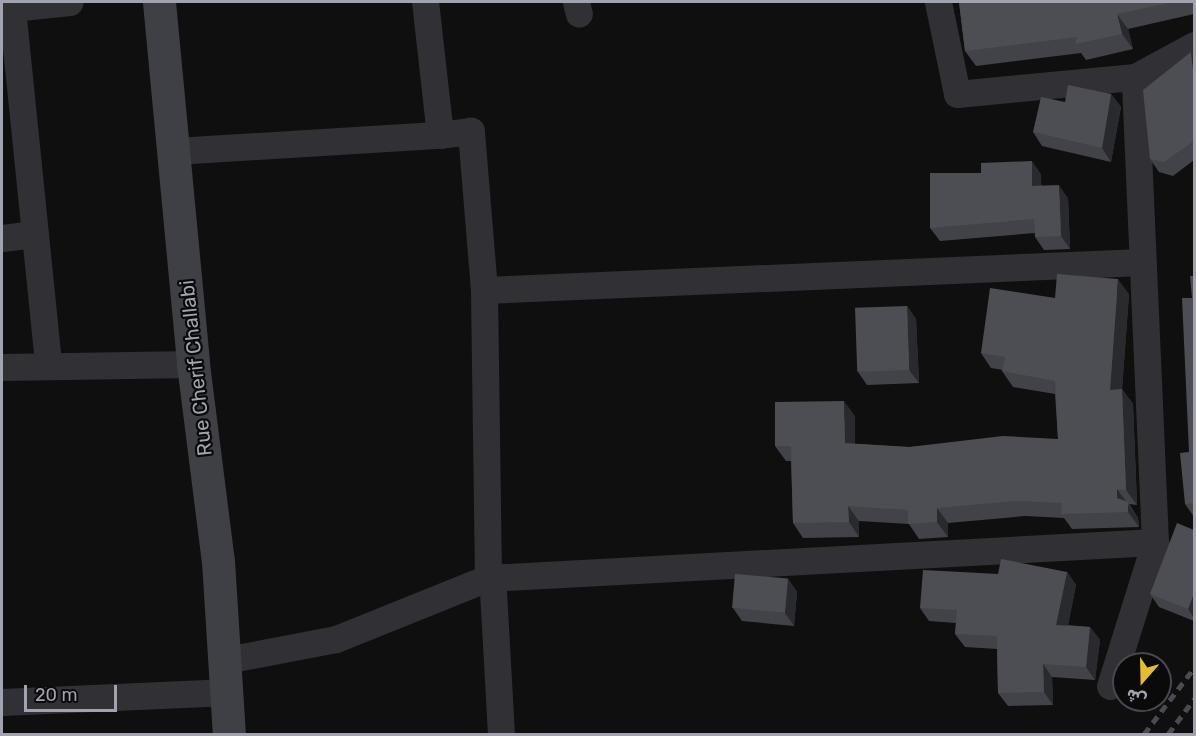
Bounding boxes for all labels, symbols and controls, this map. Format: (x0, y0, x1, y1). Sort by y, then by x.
street label: Rue Cherif Challabi (175, 279, 217, 457)
north arrow (1112, 652, 1172, 712)
scale bar (27, 673, 120, 711)
text: 20 m (35, 684, 77, 706)
text: ش (1124, 685, 1149, 710)

